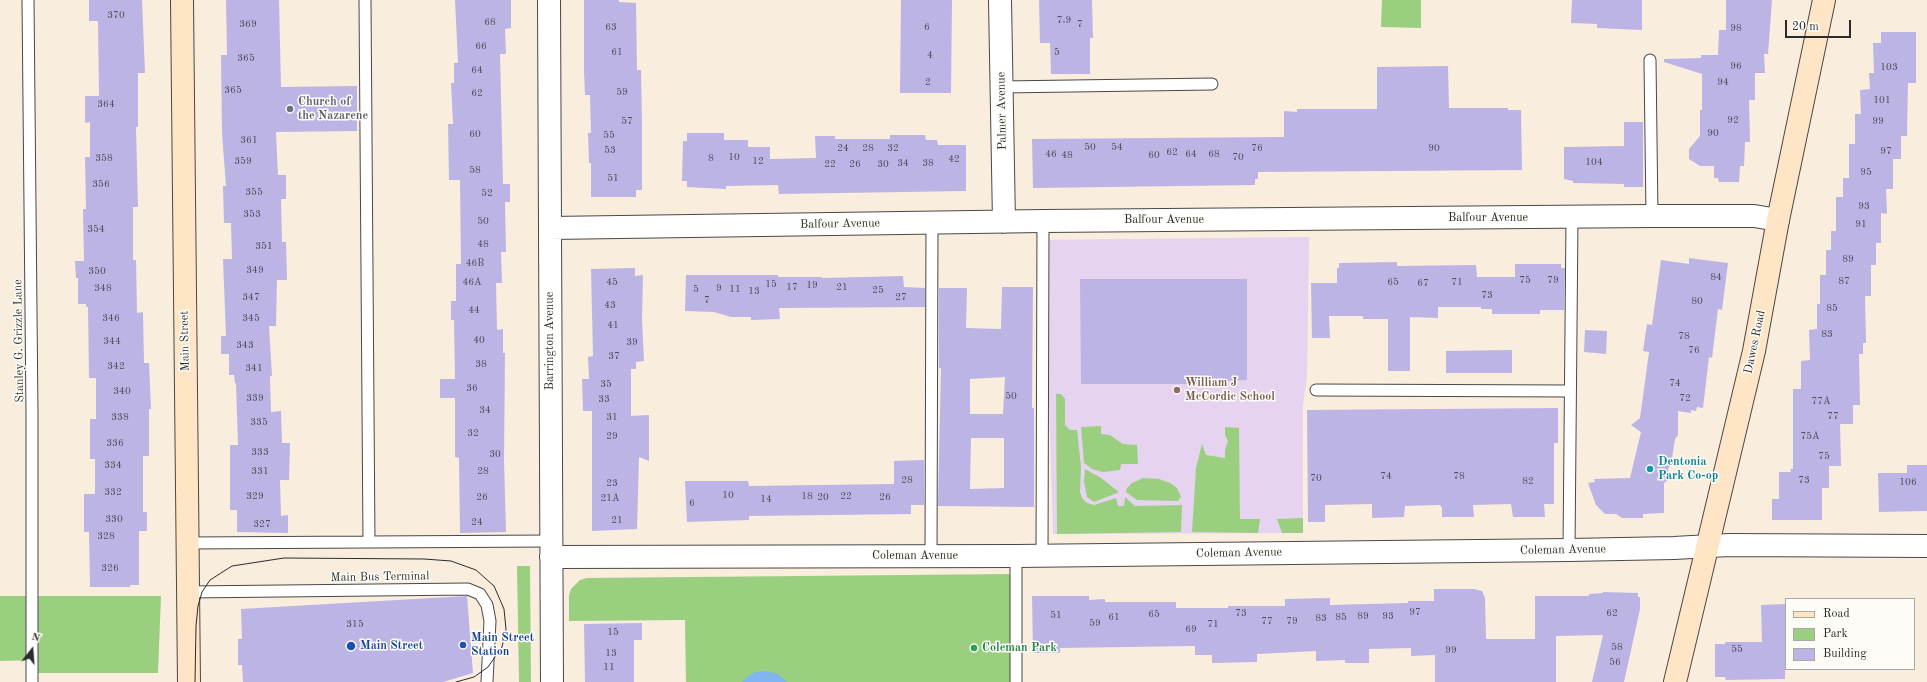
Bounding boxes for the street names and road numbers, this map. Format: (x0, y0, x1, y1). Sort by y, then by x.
street label: Palmer Avenue (994, 72, 1010, 150)
street label: Balfour Avenue (1448, 211, 1528, 225)
street label: Balfour Avenue (1124, 213, 1204, 227)
street label: Balfour Avenue (800, 216, 880, 232)
street label: Stanley G. Grizzle Lane (11, 279, 27, 403)
street label: Barrington Avenue (543, 292, 557, 390)
street label: Dawes Road (1741, 309, 1769, 375)
street label: Main Street (177, 310, 193, 372)
street label: Coleman Avenue (1520, 542, 1606, 558)
street label: Coleman Avenue (1196, 545, 1282, 561)
street label: Coleman Avenue (872, 549, 958, 563)
street label: Main Bus Terminal (330, 569, 430, 585)

